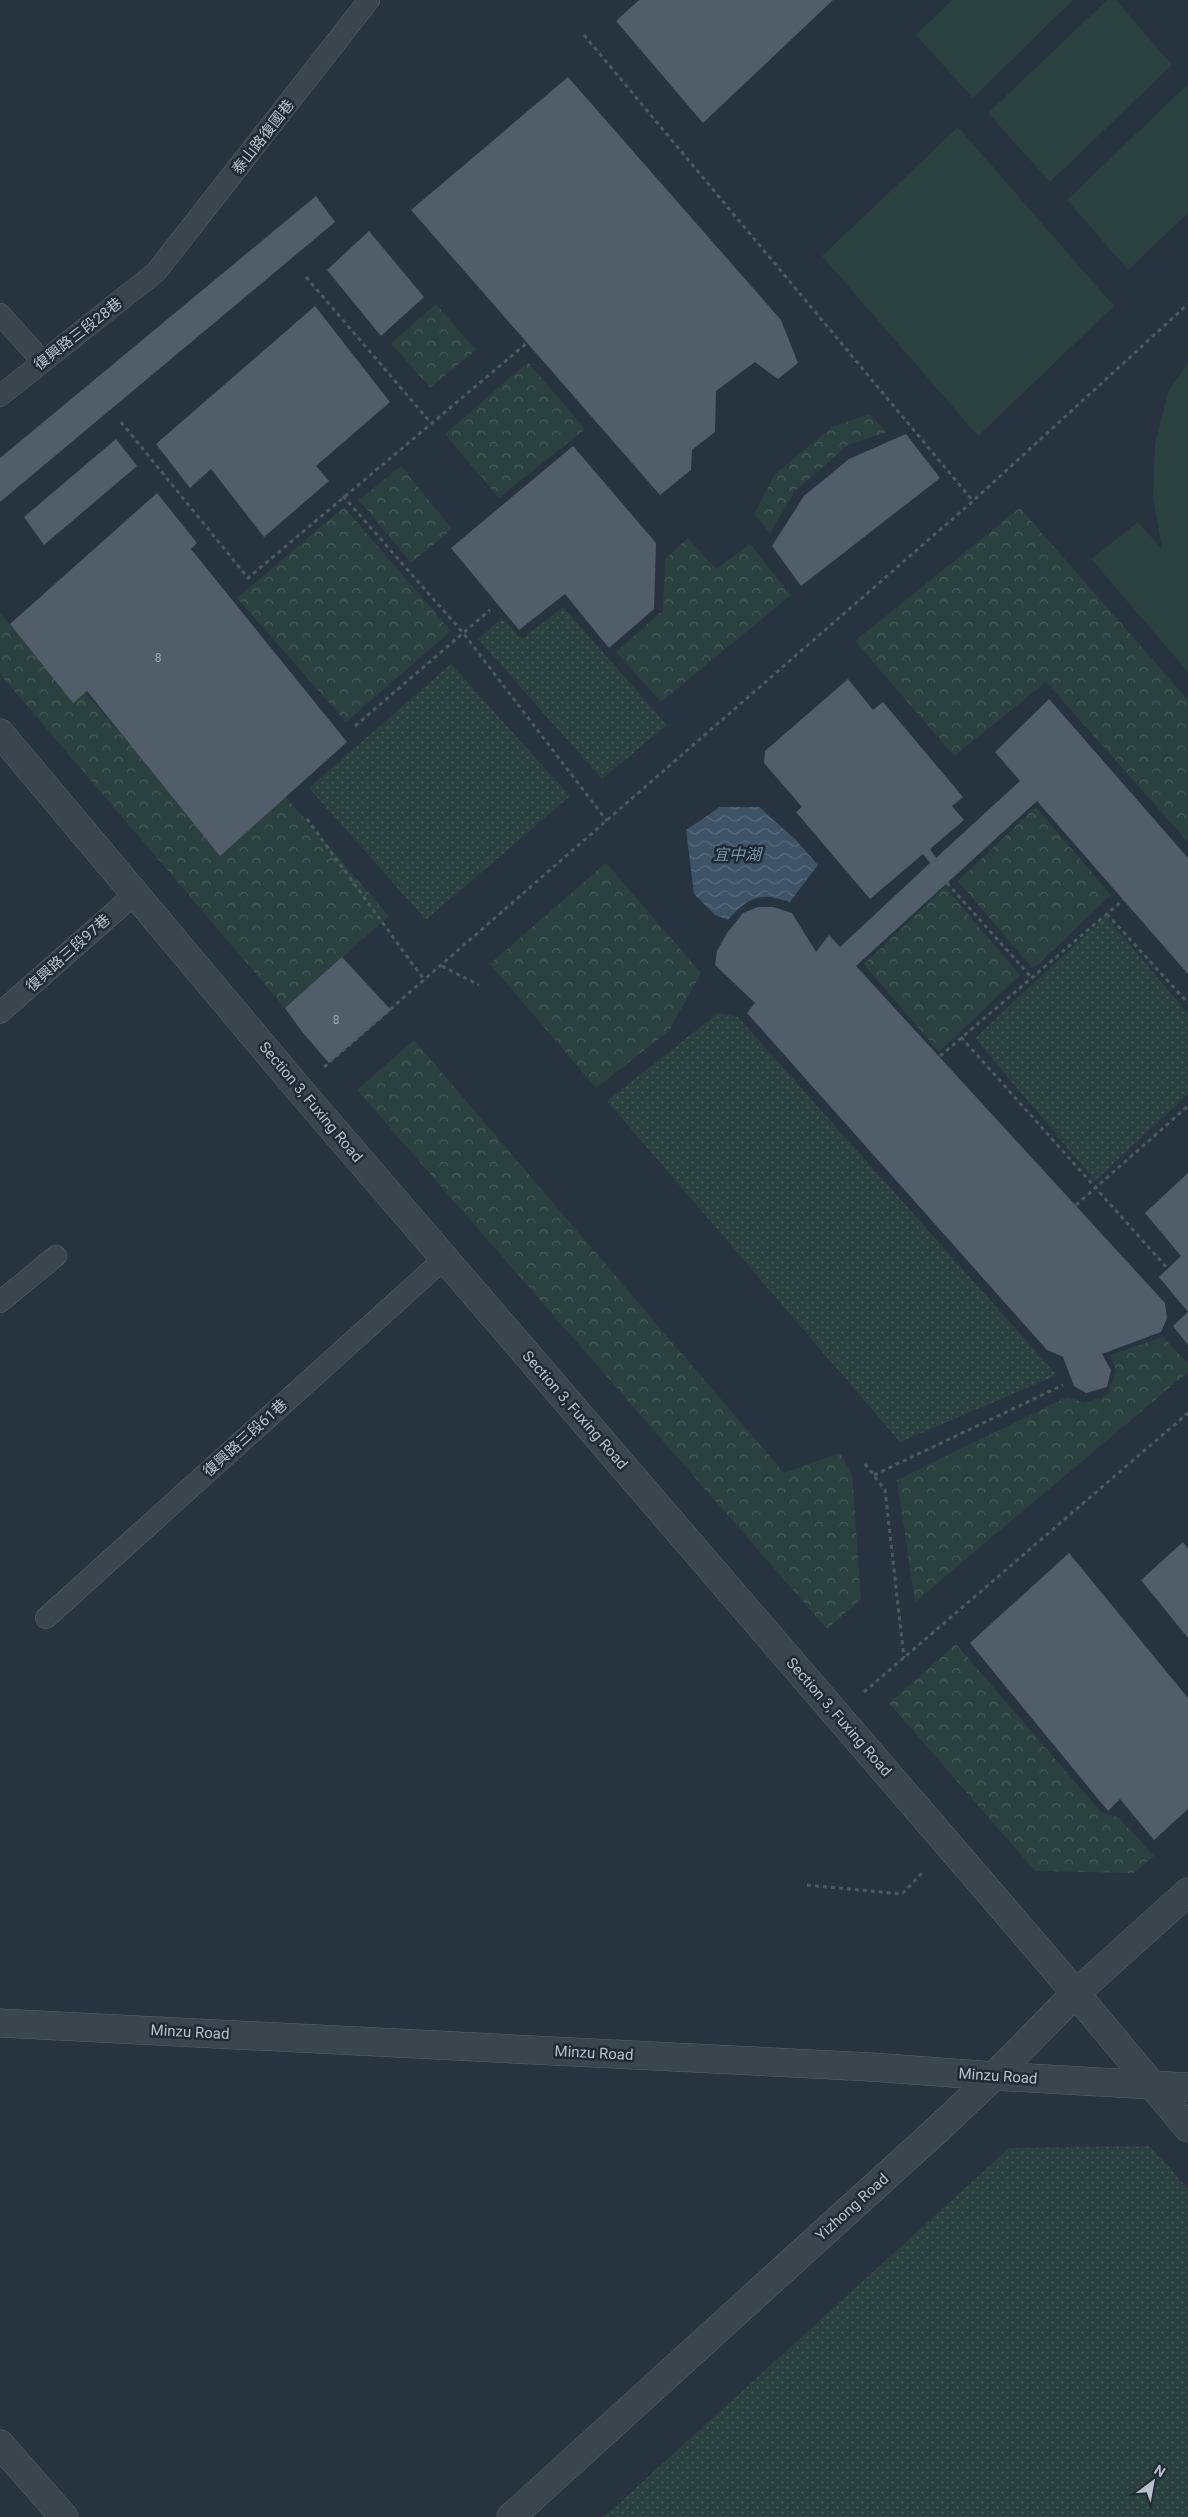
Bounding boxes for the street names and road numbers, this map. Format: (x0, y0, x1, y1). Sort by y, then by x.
street label: 泰山路復國巷 (228, 96, 298, 178)
street label: 復興路三段28巷 (30, 294, 126, 374)
street label: 復興路三段97巷 (22, 911, 114, 995)
street label: Section 3, Fuxing Road (255, 1038, 367, 1166)
street label: Section 3, Fuxing Road (519, 1347, 631, 1473)
street label: 復興路三段61巷 (199, 1396, 291, 1480)
street label: Section 3, Fuxing Road (783, 1654, 895, 1780)
street label: Minzu Road (150, 2021, 230, 2043)
street label: Minzu Road (554, 2042, 634, 2064)
street label: Minzu Road (958, 2064, 1038, 2088)
street label: Yizhong Road (812, 2170, 892, 2244)

